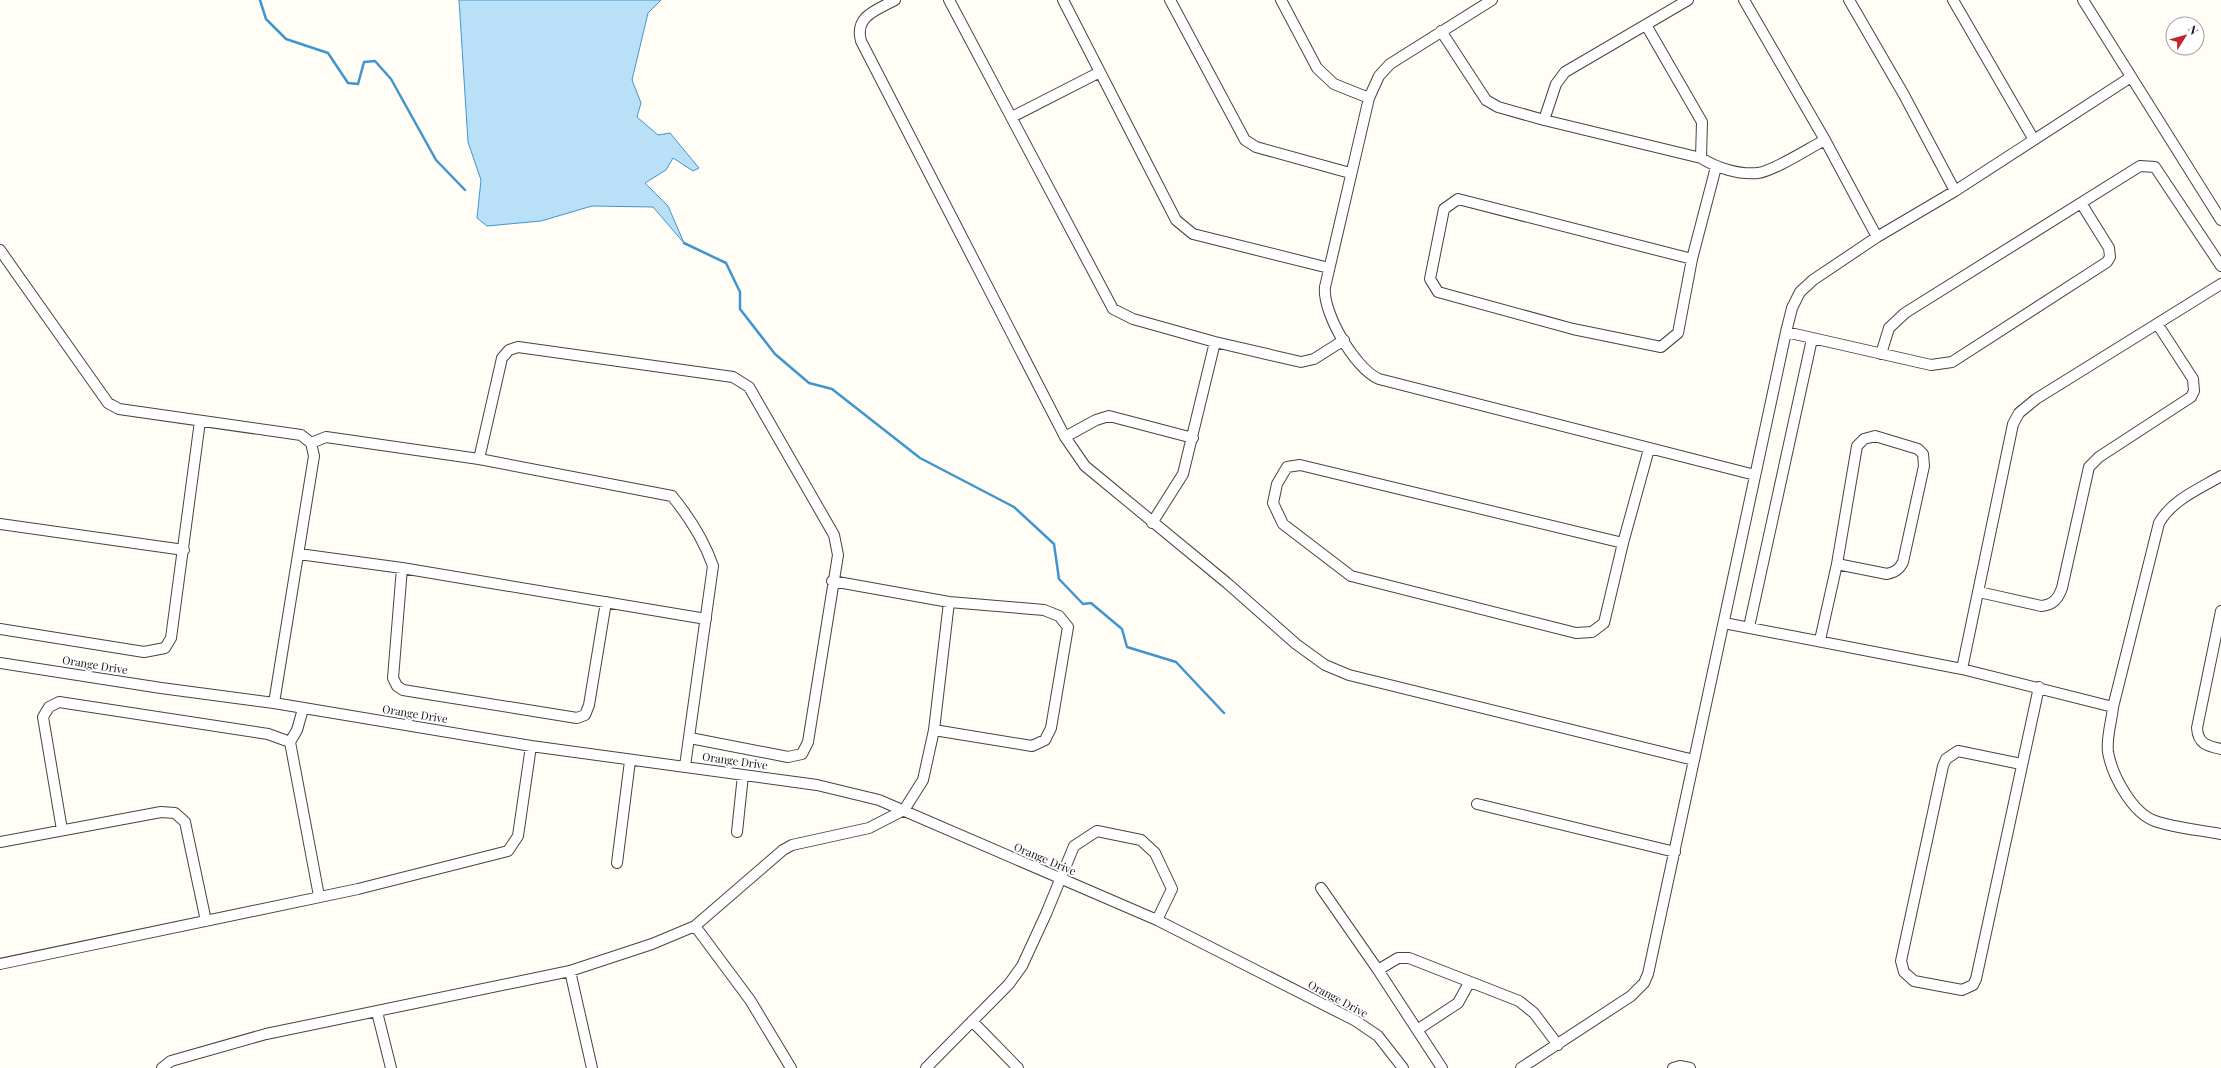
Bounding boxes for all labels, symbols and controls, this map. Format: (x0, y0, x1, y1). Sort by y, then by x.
north arrow (2165, 16, 2205, 56)
text: N (2185, 22, 2202, 37)
street label: Orange Drive (61, 652, 129, 677)
street label: Orange Drive (381, 701, 449, 726)
street label: Orange Drive (701, 748, 769, 773)
street label: Orange Drive (1012, 839, 1079, 878)
street label: Orange Drive (1306, 976, 1371, 1021)

